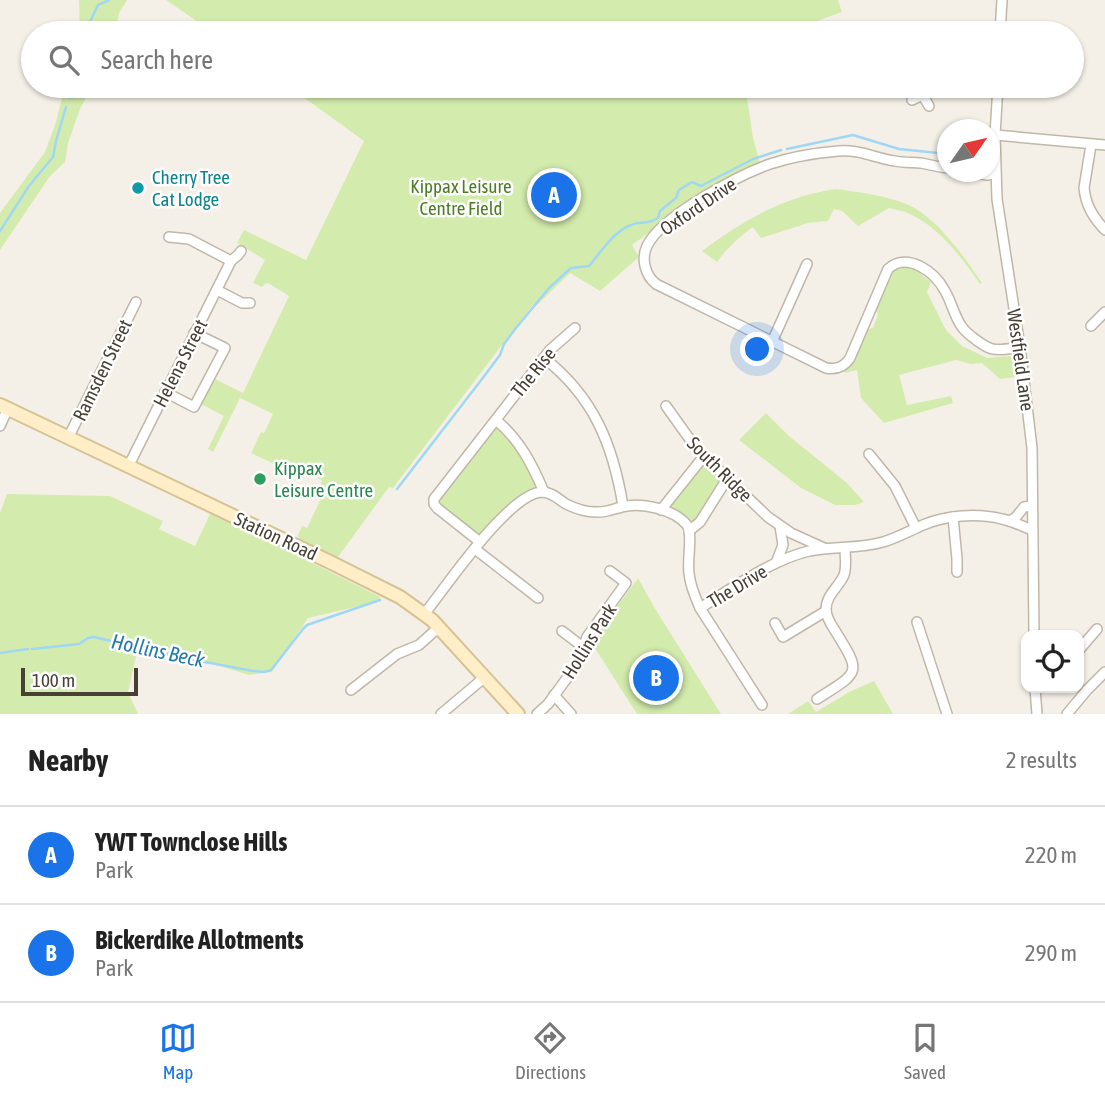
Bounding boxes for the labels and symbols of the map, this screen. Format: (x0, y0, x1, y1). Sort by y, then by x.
north arrow (937, 119, 1000, 182)
place label: Cherry Tree Cat Lodge (152, 166, 230, 210)
pin: A (531, 169, 577, 221)
street label: Oxford Drive (656, 173, 740, 239)
park label: Kippax Leisure Centre Field (410, 175, 512, 219)
marker: Cherry Tree Cat Lodge (130, 180, 146, 196)
street label: Westfield Lane (1003, 308, 1039, 412)
street label: Helena Street (149, 315, 211, 411)
street label: Ramsden Street (68, 316, 136, 424)
your location (740, 332, 774, 366)
street label: The Rise (506, 343, 560, 401)
street label: South Ridge (683, 432, 757, 506)
place label: Kippax Leisure Centre (274, 457, 373, 501)
marker: Kippax Leisure Centre (252, 471, 268, 487)
street label: Station Road (231, 507, 321, 565)
street label: The Drive (703, 560, 771, 612)
street label: Hollins Park (557, 599, 621, 683)
water label: Hollins Beck (109, 628, 208, 672)
pin: B (633, 652, 679, 704)
scale bar (21, 665, 138, 697)

